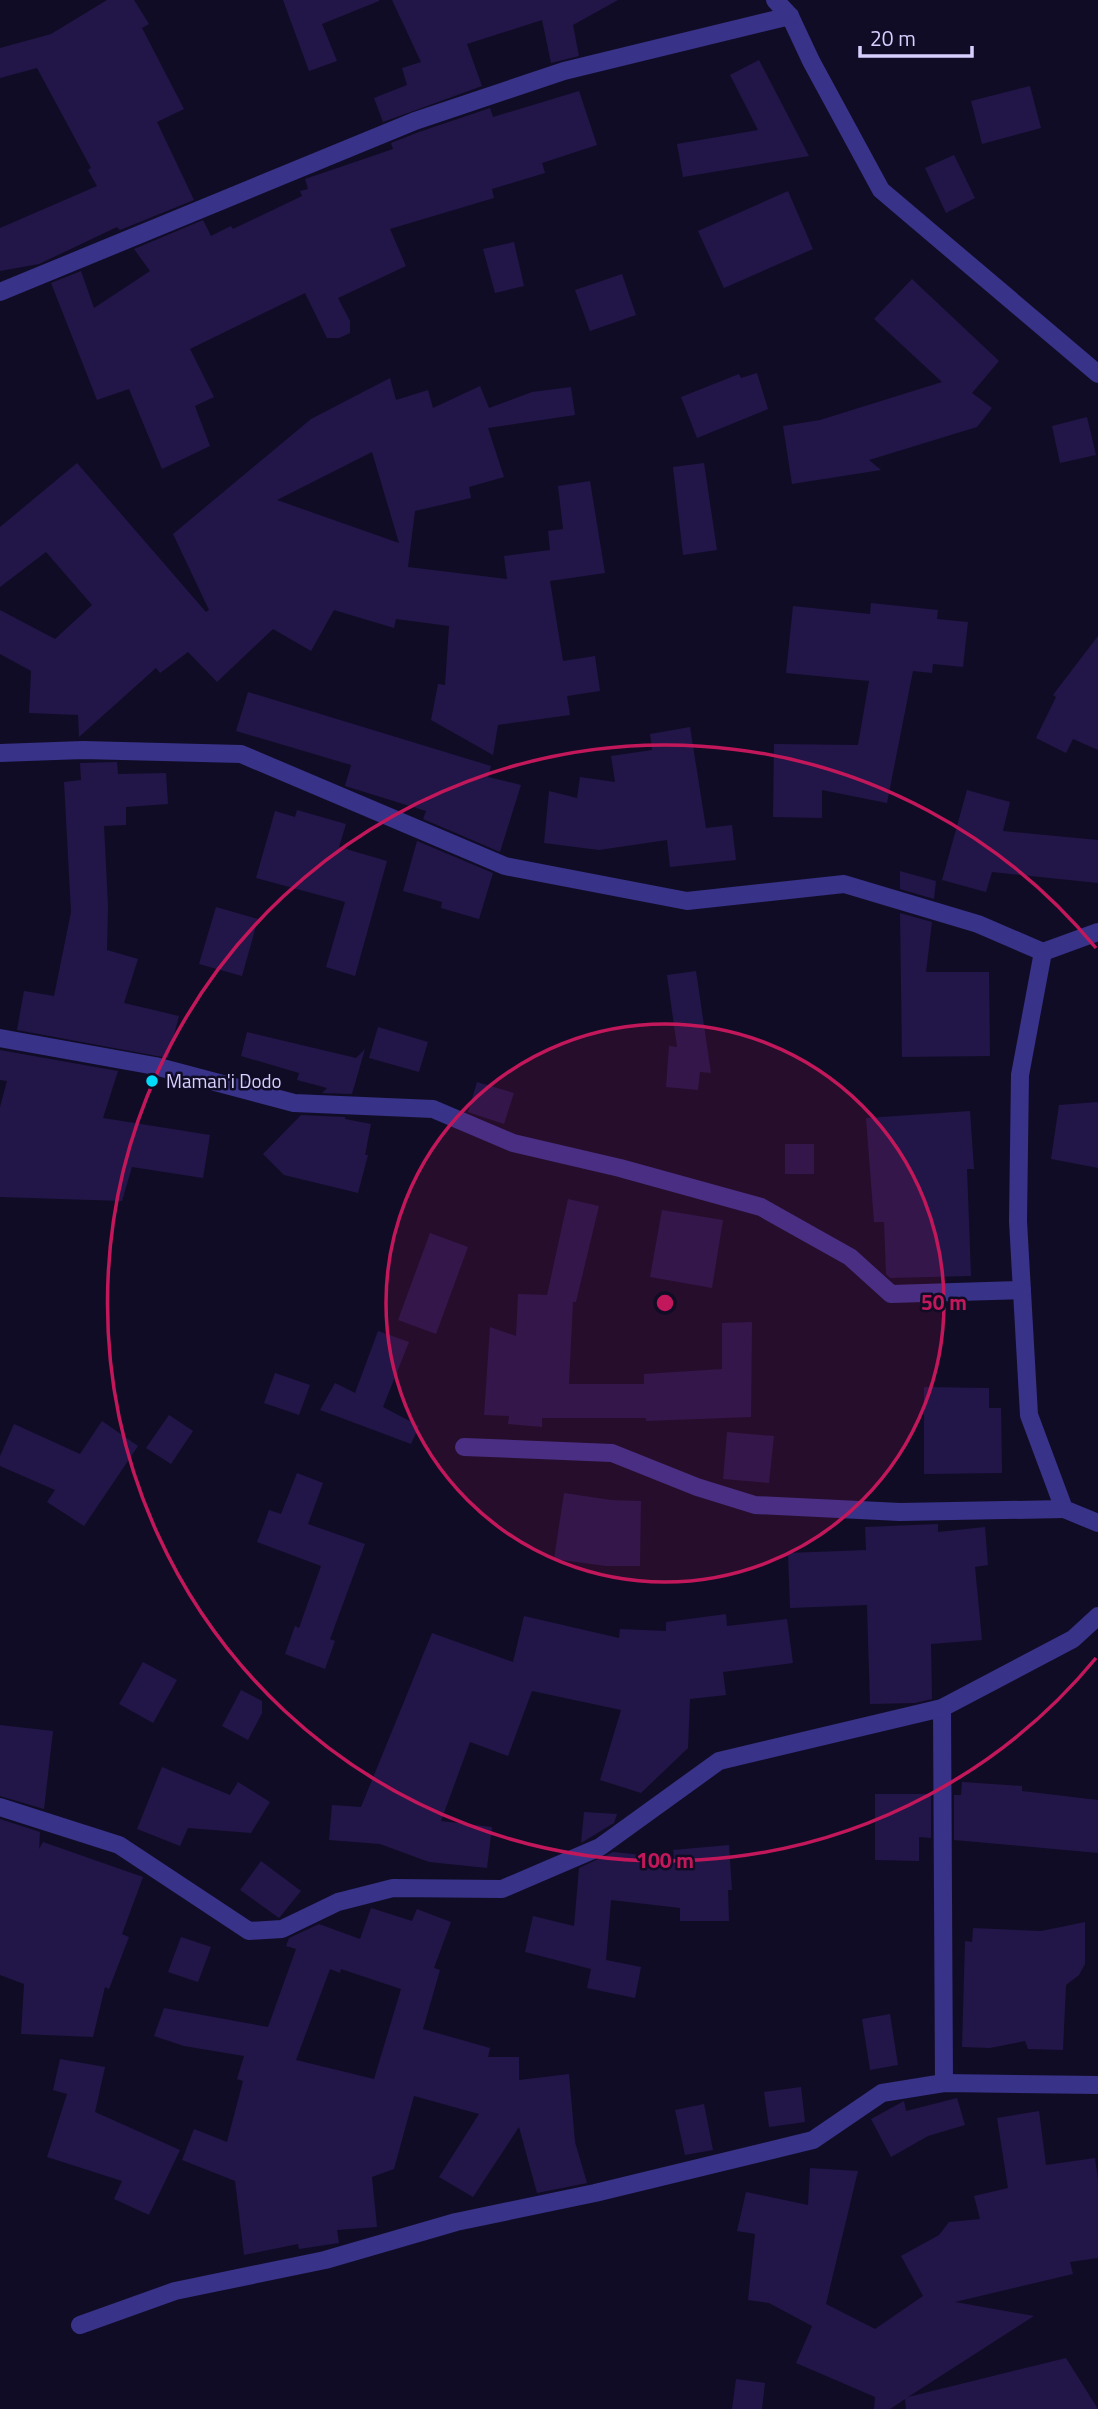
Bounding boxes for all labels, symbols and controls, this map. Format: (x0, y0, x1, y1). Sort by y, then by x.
scale bar (860, 14, 972, 58)
text: 20 m (870, 22, 916, 54)
place label: Maman'i Dodo (166, 1066, 282, 1095)
marker: Maman'i Dodo (144, 1073, 160, 1089)
text: 50 m (921, 1286, 967, 1318)
centre of rings (653, 1291, 677, 1315)
text: 100 m (636, 1844, 694, 1876)

